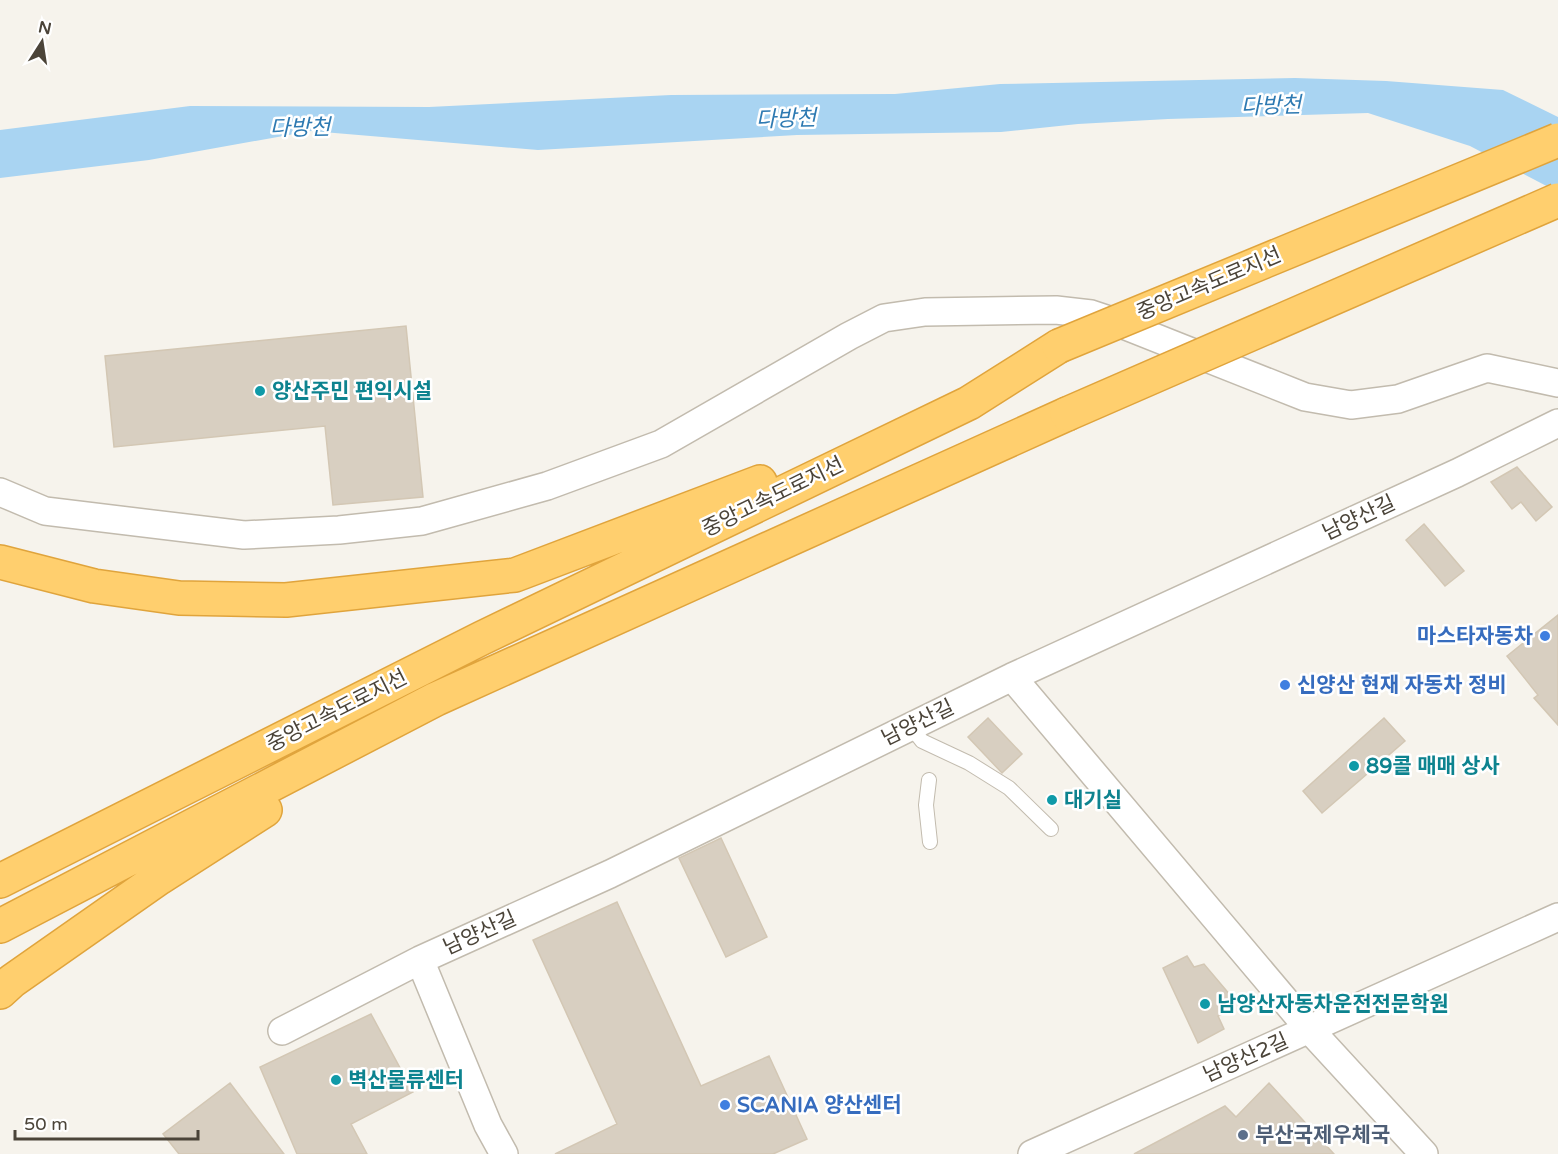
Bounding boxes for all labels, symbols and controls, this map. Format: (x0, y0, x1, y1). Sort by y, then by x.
north arrow (12, 12, 72, 72)
text: N (37, 17, 53, 39)
water label: 다방천 (1240, 92, 1305, 120)
water label: 다방천 (755, 105, 820, 133)
water label: 다방천 (269, 114, 333, 142)
street label: 중앙고속도로지선 (1133, 242, 1285, 326)
place label: 양산주민 편익시설 (272, 379, 432, 404)
marker: 양산주민 편익시설 (253, 384, 267, 398)
street label: 중앙고속도로지선 (698, 452, 848, 542)
street label: 남양산길 (1319, 490, 1399, 546)
place label: 마스타자동차 (1417, 624, 1533, 649)
marker: 마스타자동차 (1538, 629, 1552, 643)
street label: 중앙고속도로지선 (262, 665, 412, 757)
place label: 신양산 현재 자동차 정비 (1297, 673, 1507, 698)
marker: 신양산 현재 자동차 정비 (1278, 678, 1292, 692)
street label: 남양산길 (878, 695, 958, 751)
place label: 89콜 매매 상사 (1366, 754, 1500, 779)
marker: 89콜 매매 상사 (1347, 759, 1361, 773)
place label: 대기실 (1064, 788, 1122, 813)
marker: 대기실 (1045, 793, 1059, 807)
street label: 남양산길 (440, 906, 520, 960)
place label: 남양산자동차운전전문학원 (1217, 992, 1449, 1017)
marker: 남양산자동차운전전문학원 (1198, 997, 1212, 1011)
street label: 남양산2길 (1200, 1028, 1292, 1088)
place label: 벽산물류센터 (348, 1068, 464, 1093)
marker: 벽산물류센터 (329, 1073, 343, 1087)
place label: SCANIA 양산센터 (737, 1093, 901, 1118)
marker: SCANIA 양산센터 (718, 1098, 732, 1112)
scale bar (15, 1103, 198, 1141)
text: 50 m (24, 1113, 68, 1135)
place label: 부산국제우체국 (1255, 1123, 1390, 1148)
marker: 부산국제우체국 (1236, 1128, 1250, 1142)

